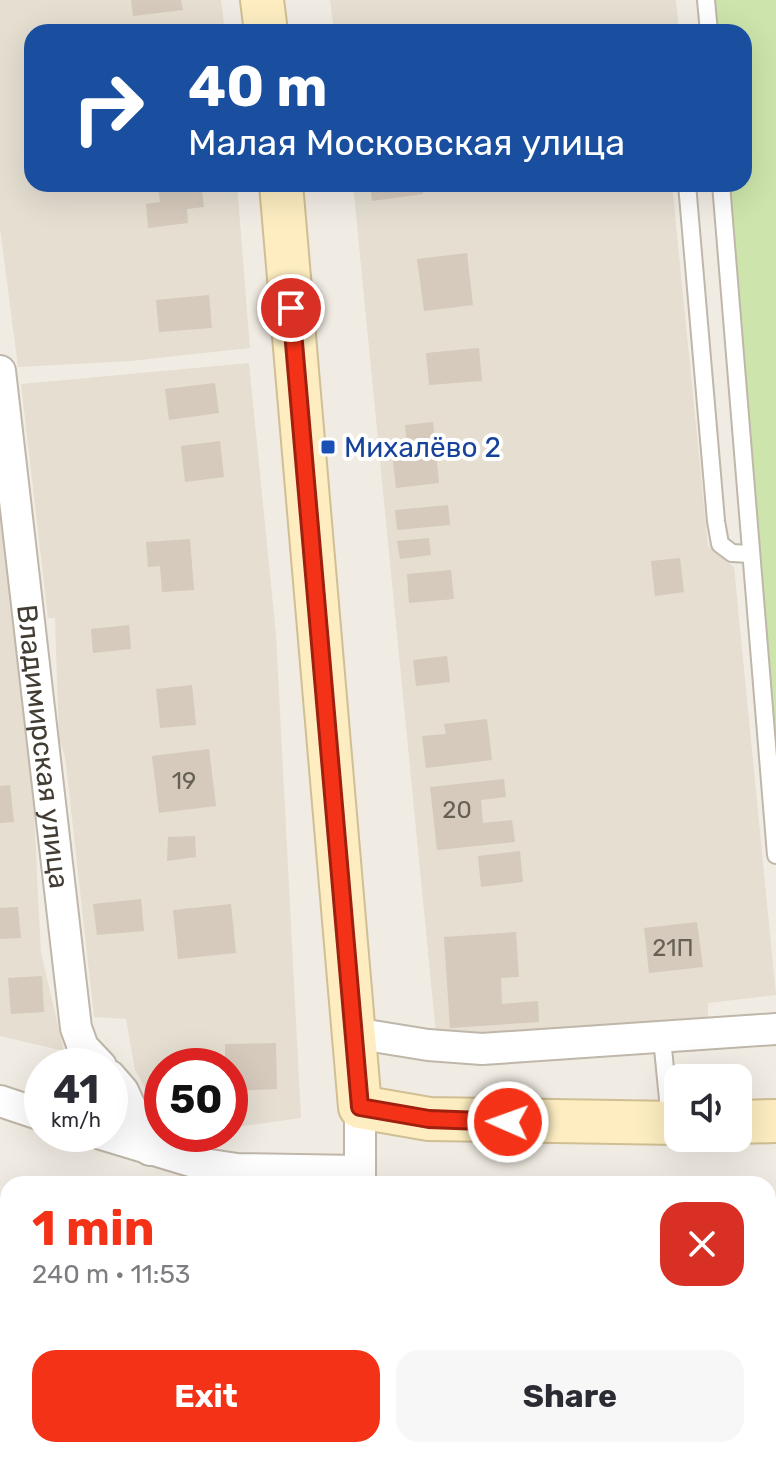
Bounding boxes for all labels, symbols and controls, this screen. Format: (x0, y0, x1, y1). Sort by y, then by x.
text: 40 m (188, 54, 328, 120)
icon: right (56, 56, 160, 160)
text: Малая Московская улица (188, 121, 625, 164)
pin (257, 274, 325, 342)
icon: arrive (269, 286, 313, 330)
place label: Михалёво 2 (344, 431, 501, 464)
marker: Михалёво 2 (319, 438, 337, 456)
street label: Владимирская улица (11, 603, 76, 890)
house number: 19 (172, 767, 196, 795)
house number: 20 (442, 796, 472, 824)
house number: 21П (652, 934, 694, 962)
speed limit sign: 50 (144, 1048, 248, 1152)
map controls (664, 1064, 752, 1152)
button: sound (664, 1064, 752, 1152)
text: 41 (53, 1066, 99, 1113)
position arrow (466, 1080, 550, 1164)
text: km/h (51, 1108, 101, 1132)
text: 1 min (32, 1200, 155, 1257)
button: close (660, 1202, 744, 1286)
text: 240 m · 11:53 (32, 1259, 190, 1290)
button: Exit (32, 1350, 380, 1442)
button: Share (396, 1350, 744, 1442)

